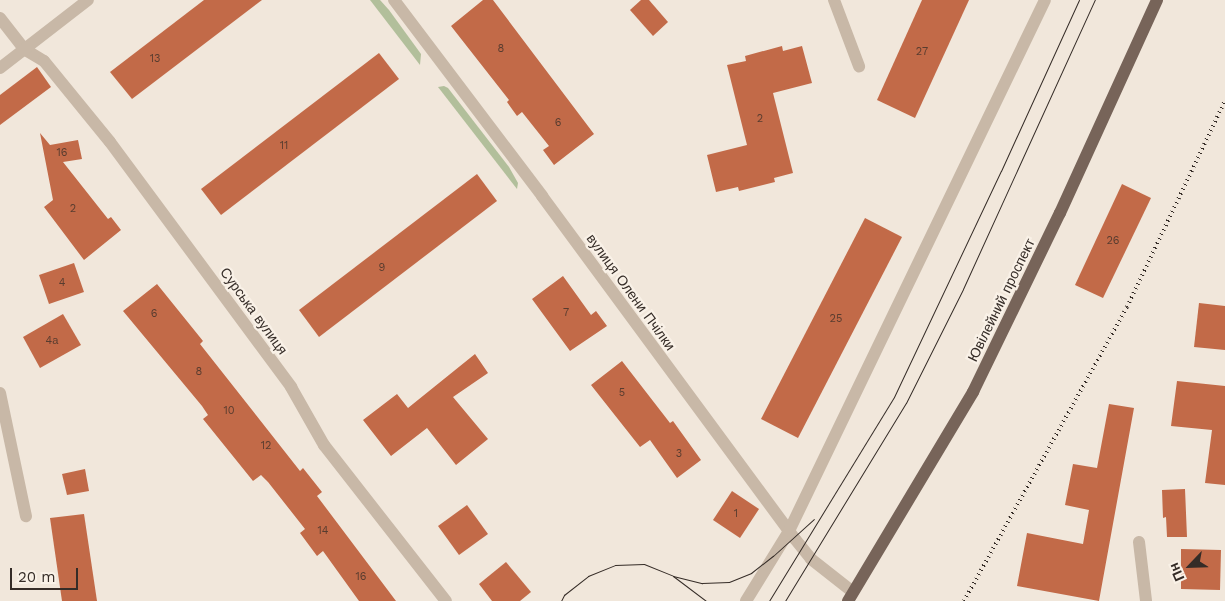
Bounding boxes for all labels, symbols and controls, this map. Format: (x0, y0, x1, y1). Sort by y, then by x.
house number: 8 (498, 42, 504, 56)
house number: 27 (916, 45, 928, 59)
house number: 13 (150, 52, 160, 66)
house number: 2 (757, 112, 763, 126)
house number: 6 (555, 116, 561, 130)
house number: 11 (280, 139, 288, 153)
house number: 16 (57, 146, 67, 160)
house number: 2 (70, 202, 76, 216)
street label: вулиця Олени Пчілки (583, 231, 679, 353)
house number: 26 (1106, 234, 1120, 248)
street label: Ювілейний проспект (964, 236, 1038, 364)
house number: 9 (379, 261, 385, 275)
street label: Сурська вулиця (217, 264, 291, 358)
house number: 4 (59, 276, 65, 290)
house number: 7 (563, 306, 569, 320)
house number: 6 (151, 307, 157, 321)
house number: 25 (830, 312, 842, 326)
house number: 4а (46, 334, 58, 348)
house number: 8 (196, 365, 202, 379)
house number: 5 (619, 386, 625, 400)
house number: 10 (223, 404, 235, 418)
house number: 12 (261, 439, 271, 453)
house number: 3 (676, 447, 682, 461)
house number: 1 (734, 507, 738, 521)
house number: 14 (317, 524, 329, 538)
north arrow (1165, 541, 1215, 591)
scale bar (12, 558, 80, 590)
text: Пн (1165, 560, 1187, 584)
text: 20 m (18, 568, 56, 586)
house number: 16 (356, 570, 366, 584)

